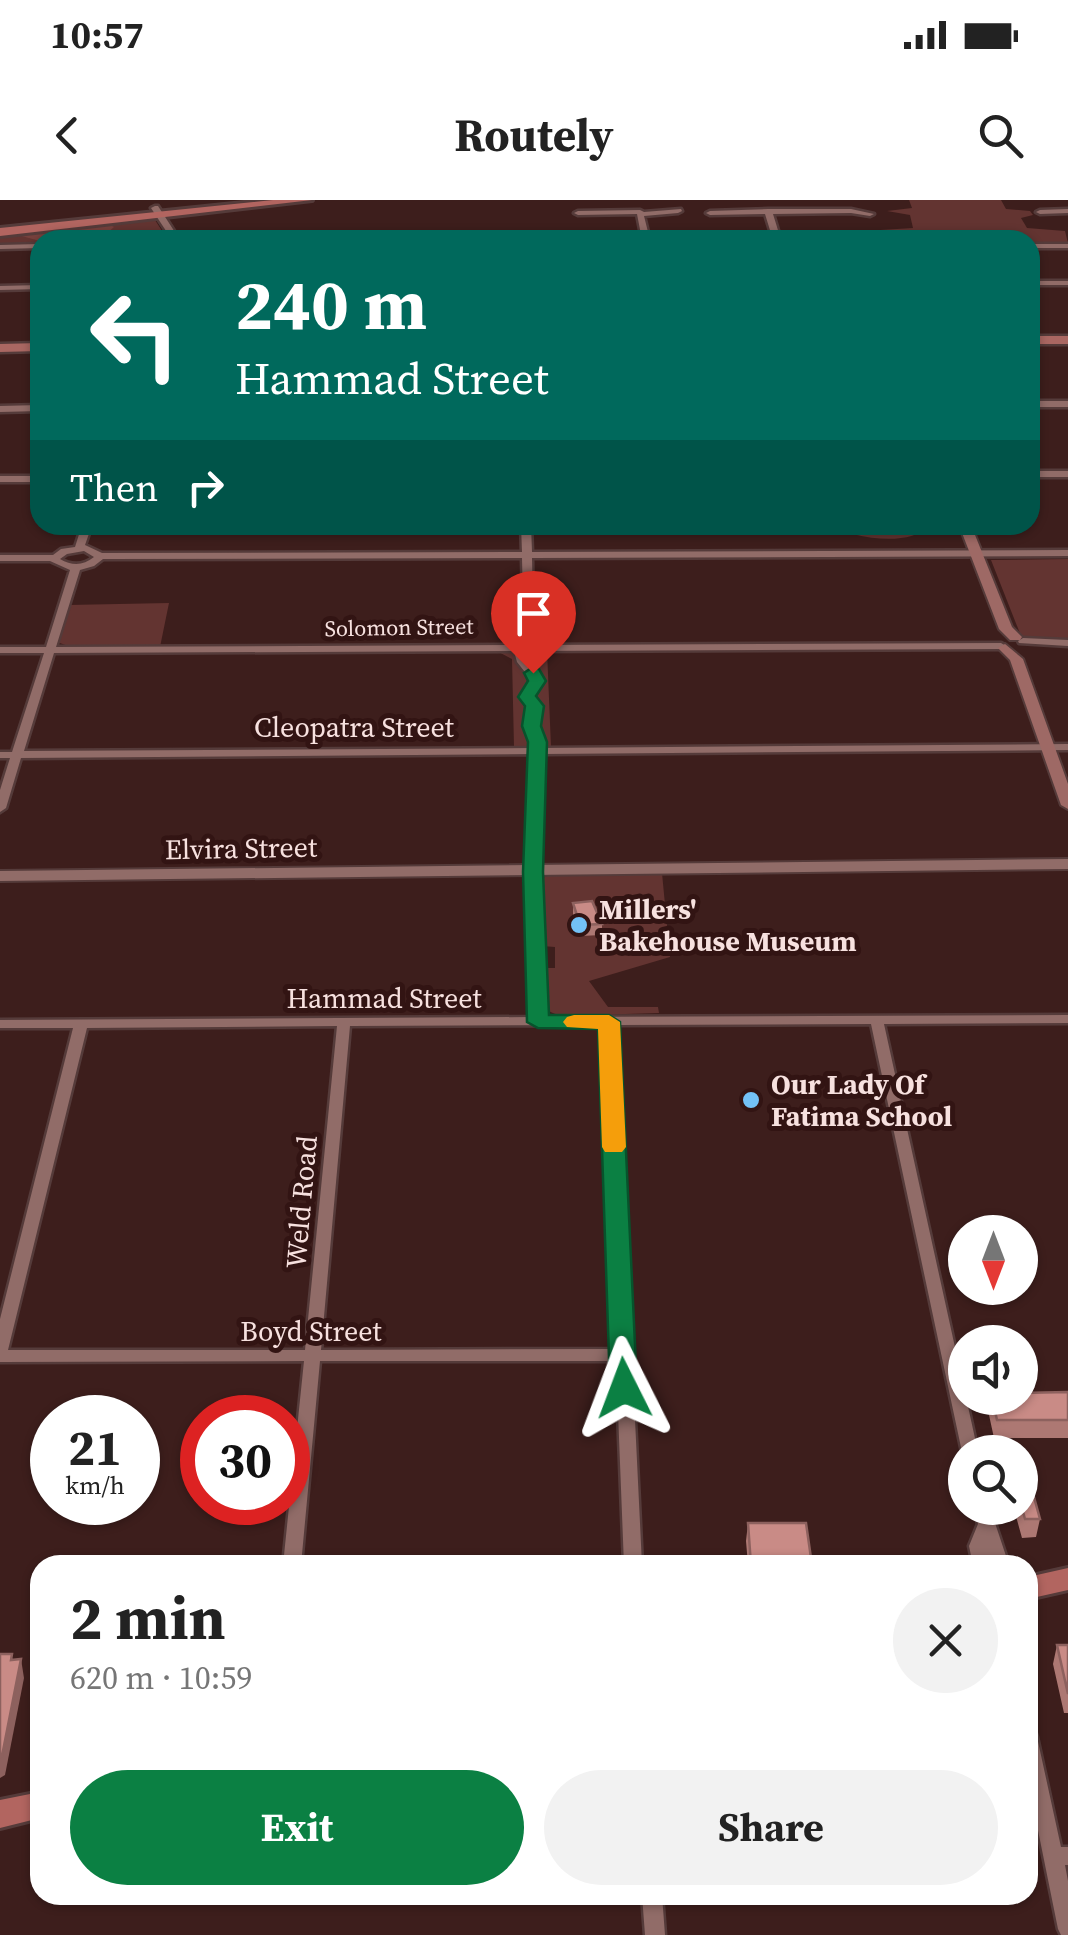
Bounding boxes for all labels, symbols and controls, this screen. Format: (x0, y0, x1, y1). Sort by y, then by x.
text: 10:57 (50, 9, 144, 61)
text: Routely (454, 104, 614, 166)
icon: back (40, 108, 95, 163)
icon: search (973, 108, 1028, 163)
text: 240 m (235, 256, 427, 352)
icon: left (70, 270, 200, 400)
text: Hammad Street (235, 347, 549, 409)
icon: right (178, 460, 233, 515)
text: Then (70, 462, 158, 514)
pin (491, 571, 576, 674)
icon: arrive (506, 586, 561, 641)
street label: Solomon Street (324, 611, 475, 643)
street label: Cleopatra Street (254, 708, 455, 746)
street label: Elvira Street (165, 828, 318, 868)
place label: Millers' Bakehouse Museum (599, 890, 857, 960)
marker: Millers' Bakehouse Museum (568, 914, 590, 936)
street label: Hammad Street (286, 979, 482, 1017)
place label: Our Lady Of Fatima School (771, 1065, 952, 1135)
marker: Our Lady Of Fatima School (740, 1089, 762, 1111)
street label: Weld Road (276, 1134, 326, 1270)
north arrow (948, 1215, 1038, 1305)
map controls (948, 1215, 1038, 1525)
street label: Boyd Street (240, 1312, 383, 1350)
button: sound (948, 1325, 1038, 1415)
position arrow (572, 1336, 676, 1440)
speed limit sign: 30 (180, 1395, 310, 1525)
text: 21 (68, 1413, 122, 1482)
button: search (948, 1435, 1038, 1525)
text: km/h (65, 1468, 125, 1502)
text: 2 min (70, 1577, 226, 1659)
button: close (893, 1588, 998, 1693)
text: 620 m · 10:59 (70, 1656, 252, 1700)
button: Exit (70, 1770, 524, 1885)
button: Share (544, 1770, 998, 1885)

